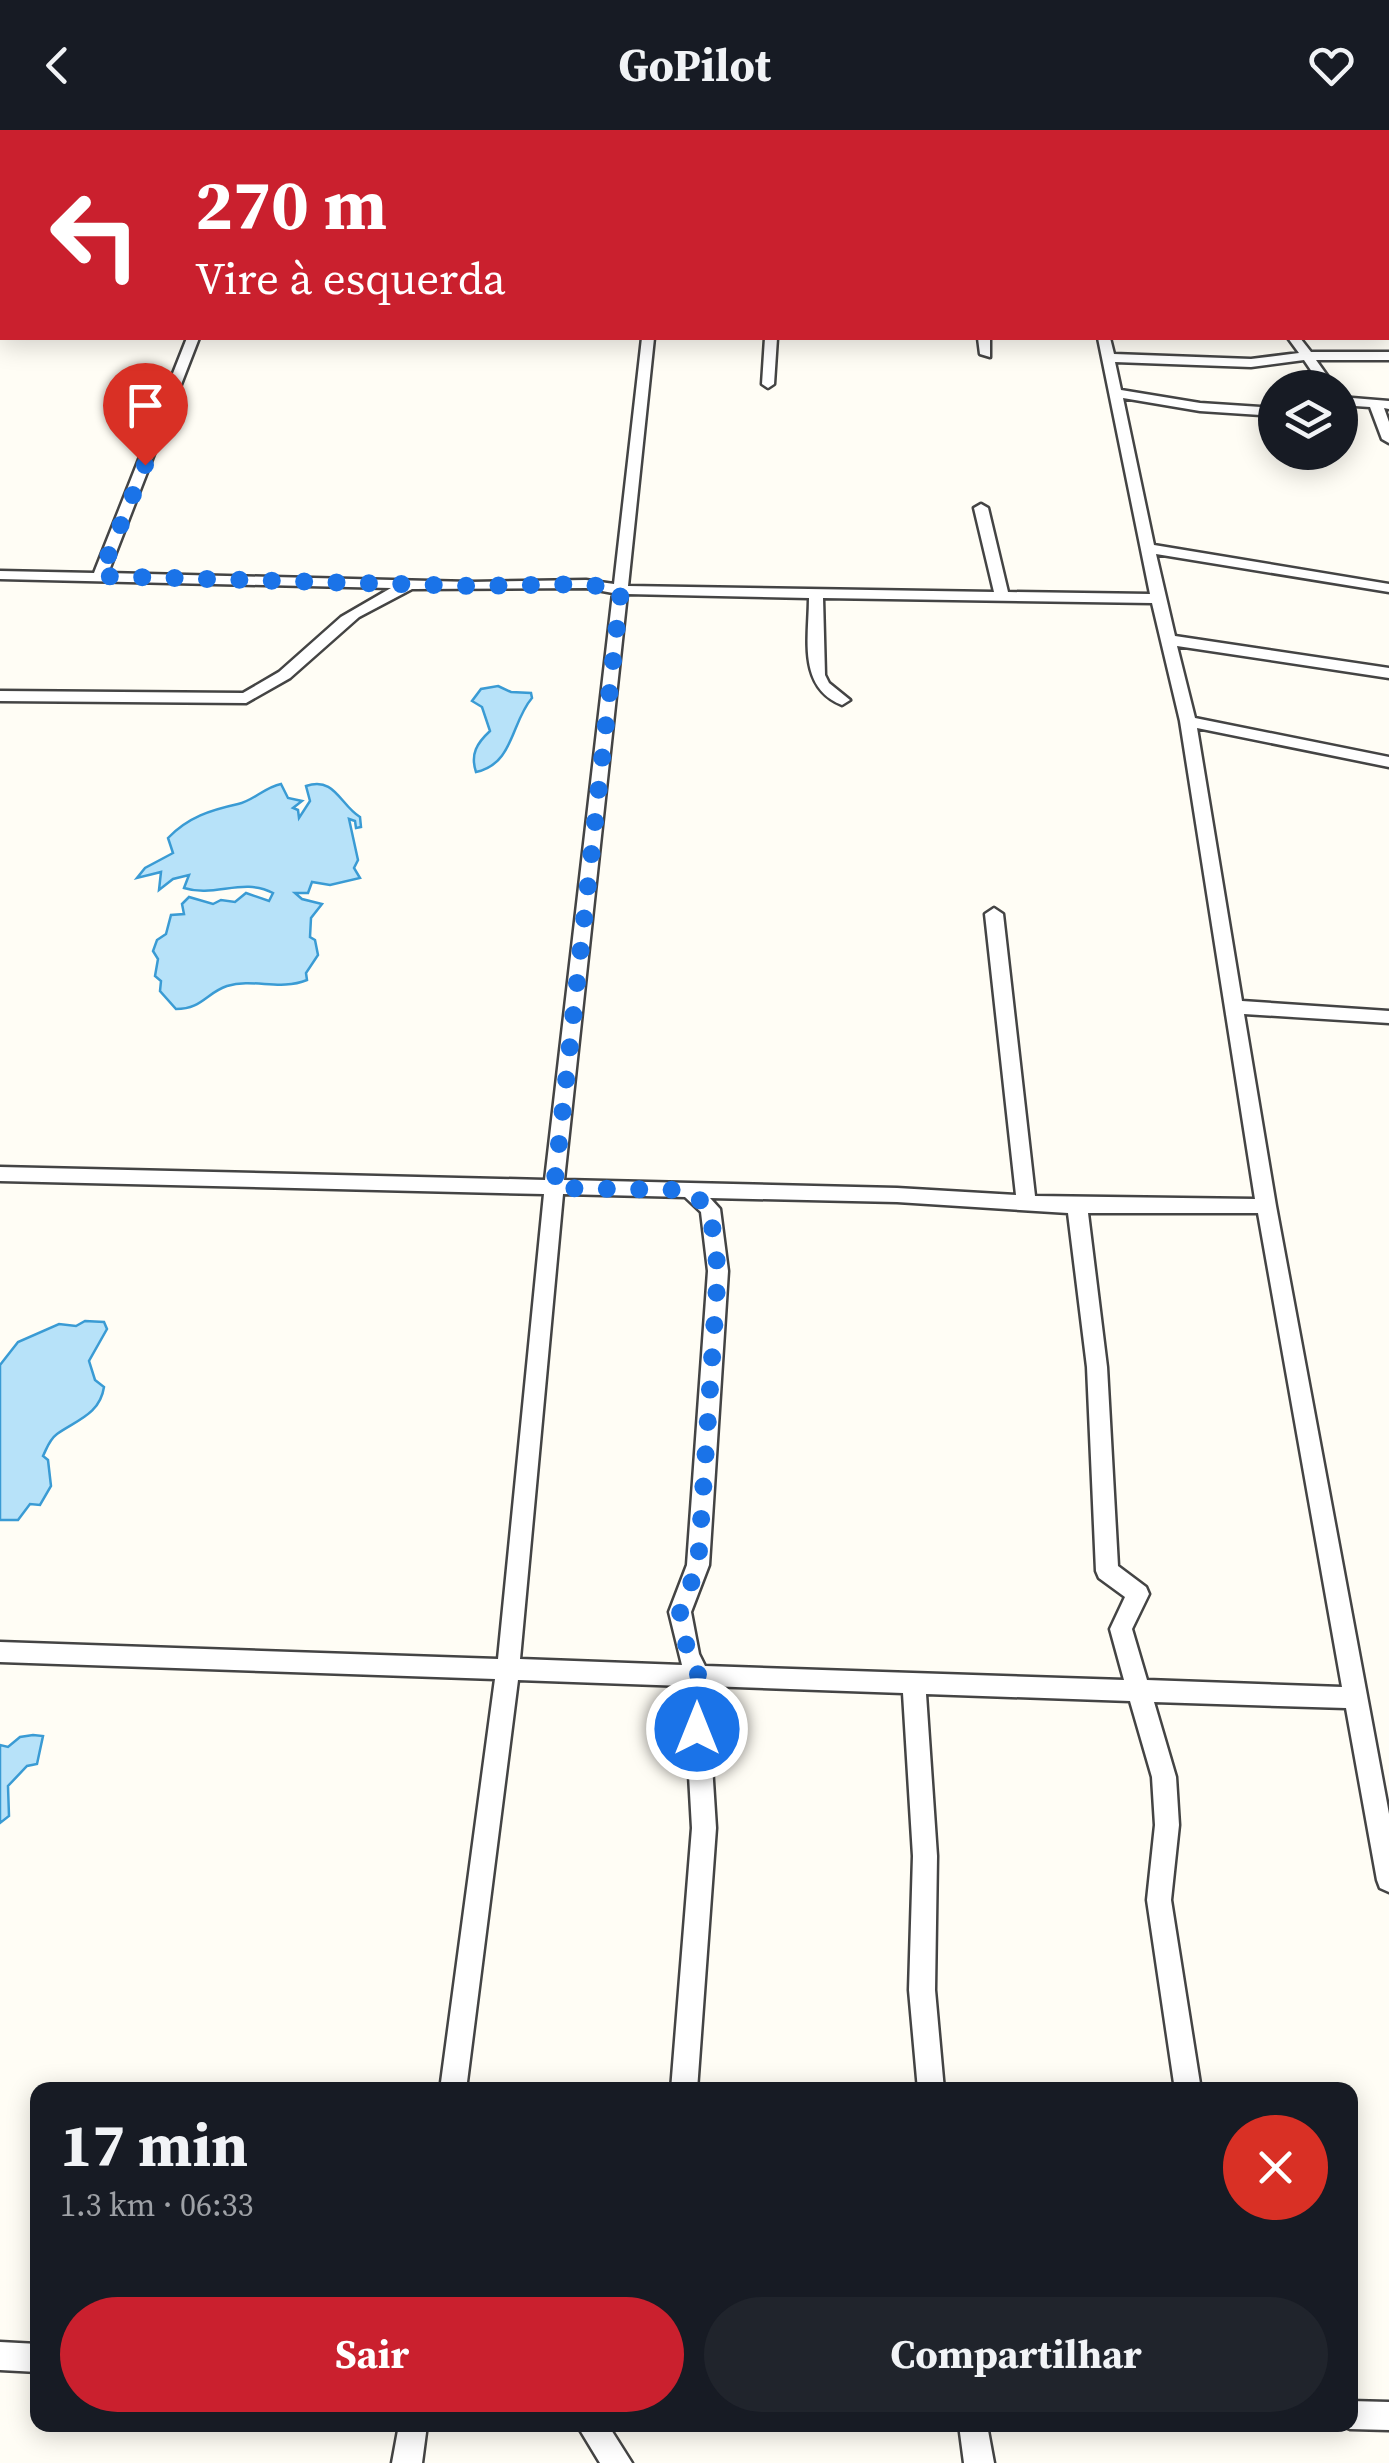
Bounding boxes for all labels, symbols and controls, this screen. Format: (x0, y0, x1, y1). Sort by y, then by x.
text: GoPilot (618, 34, 771, 96)
icon: back (30, 38, 85, 93)
icon: heart (1304, 38, 1359, 93)
text: 270 m (195, 156, 387, 252)
icon: left (30, 170, 160, 300)
text: Vire à esquerda (195, 247, 506, 309)
pin (103, 363, 188, 466)
map controls (1258, 370, 1358, 470)
button: layers (1258, 370, 1358, 470)
icon: arrive (118, 378, 173, 433)
position arrow (645, 1677, 749, 1781)
text: 17 min (60, 2104, 248, 2186)
button: close (1223, 2115, 1328, 2220)
text: 1.3 km · 06:33 (60, 2183, 254, 2227)
button: Sair (60, 2297, 684, 2412)
button: Compartilhar (704, 2297, 1328, 2412)

